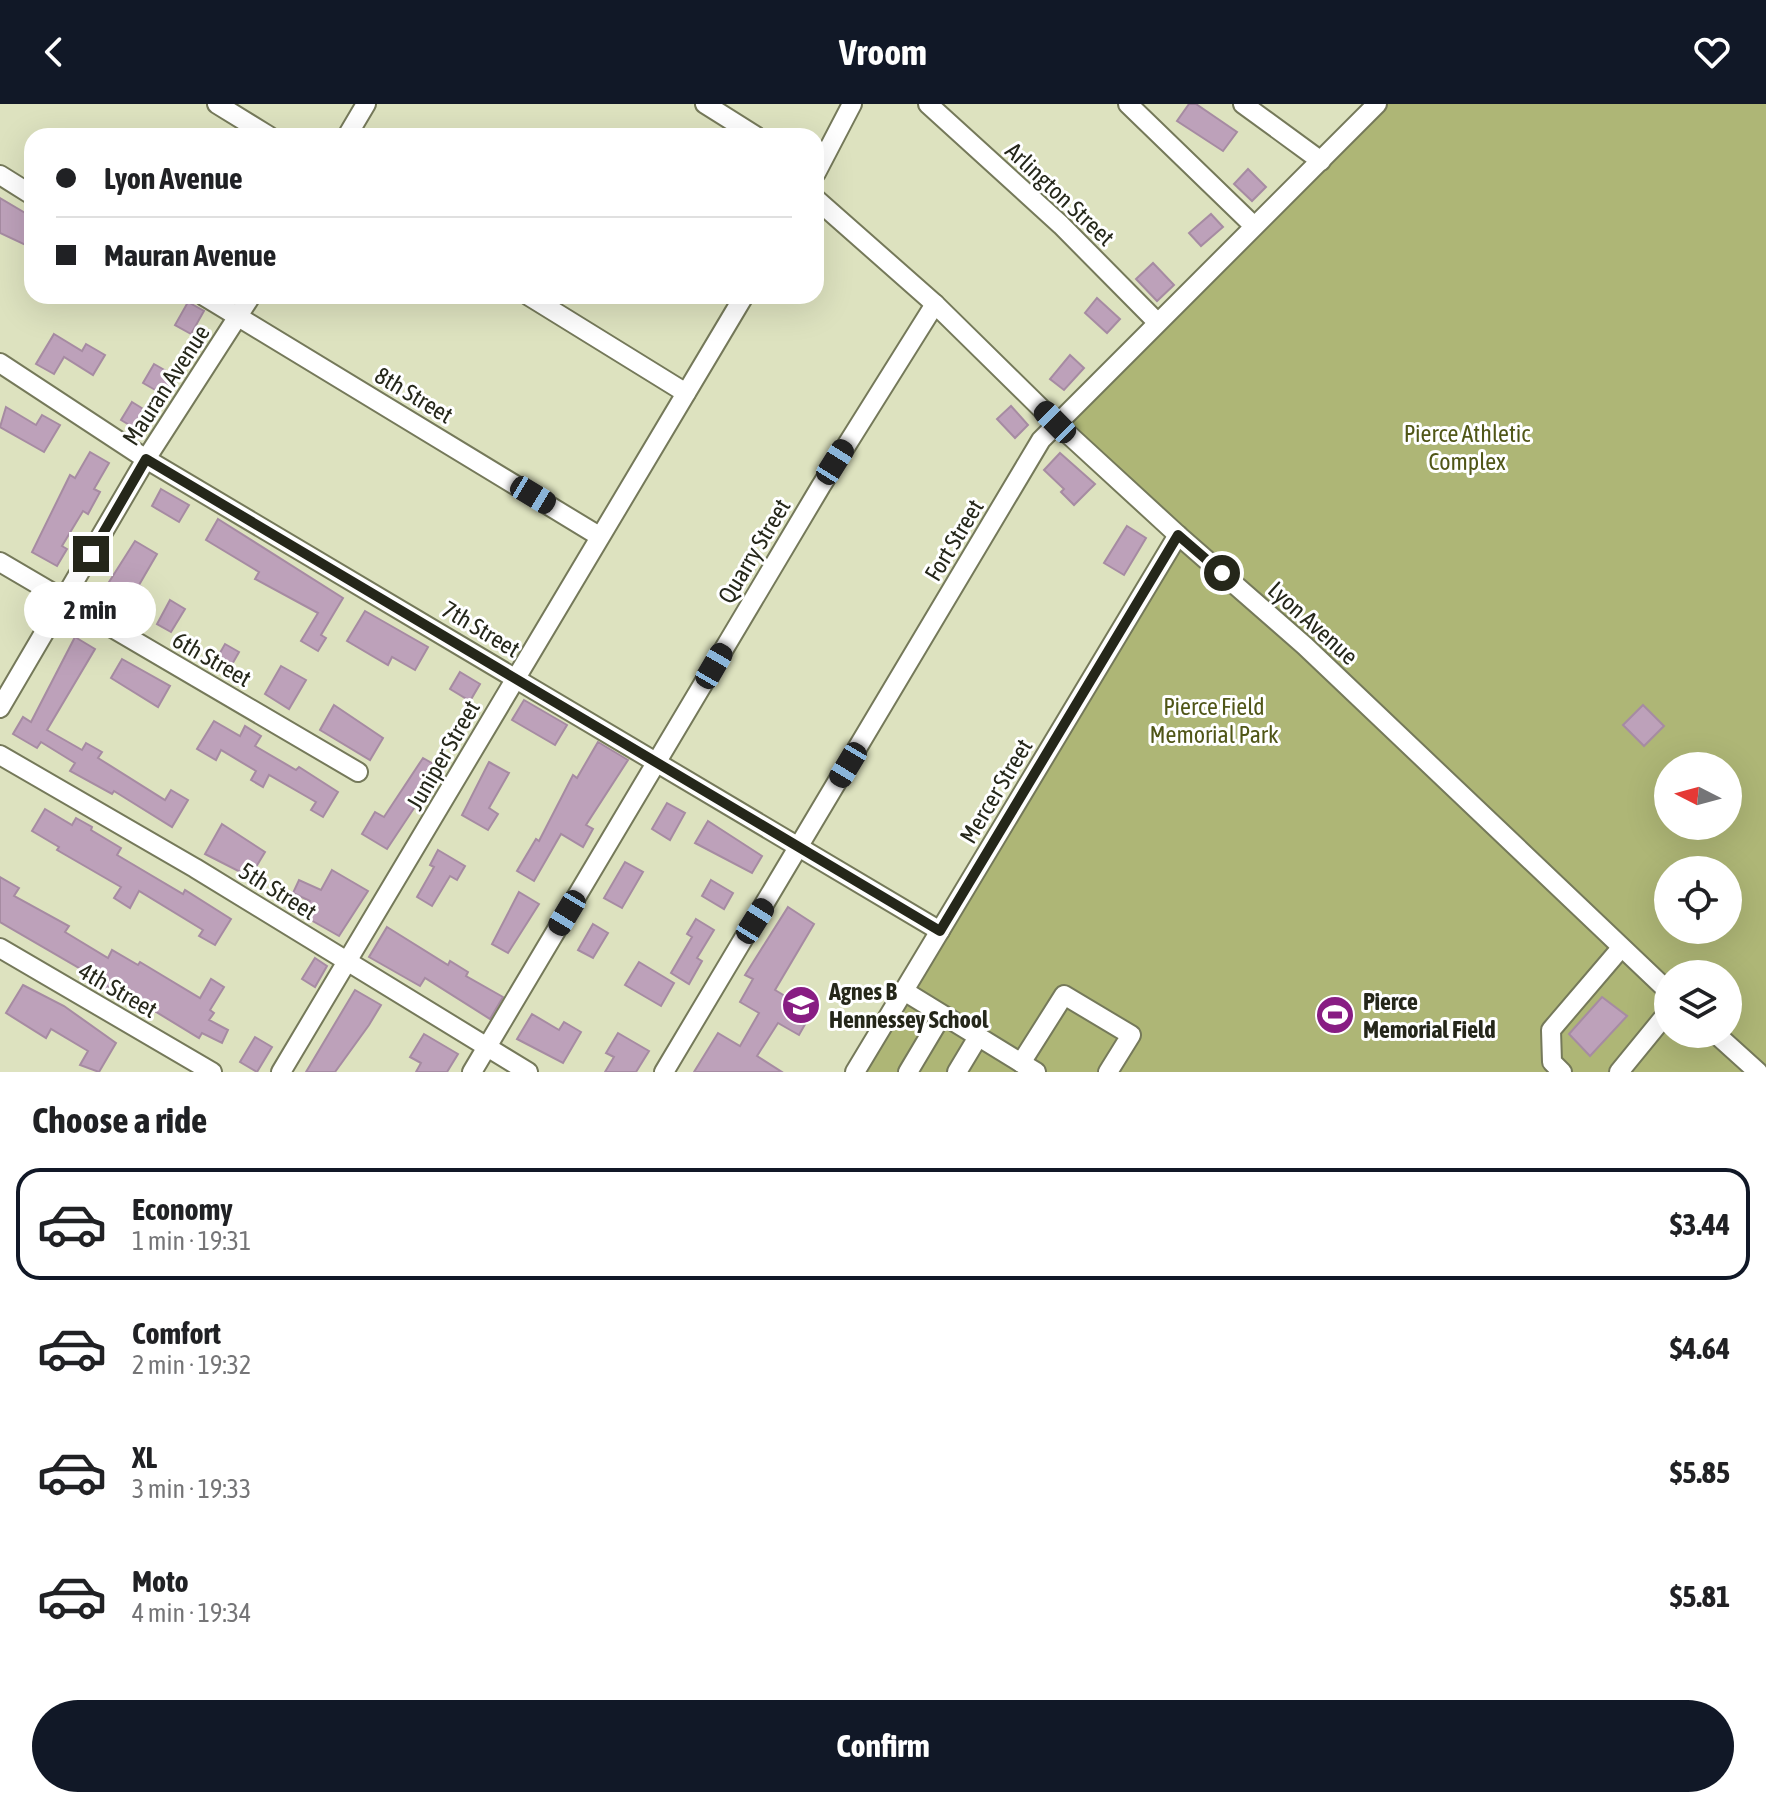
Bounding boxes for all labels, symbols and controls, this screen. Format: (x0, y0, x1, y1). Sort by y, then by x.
icon: back (32, 30, 76, 74)
icon: heart (1690, 30, 1734, 74)
text: Vroom (839, 31, 927, 73)
street label: Arlington Street (1000, 137, 1120, 251)
text: Lyon Avenue (104, 161, 243, 195)
text: Mauran Avenue (104, 238, 276, 272)
street label: Mauran Avenue (117, 320, 215, 450)
street label: 8th Street (370, 361, 458, 429)
car (1030, 397, 1080, 447)
park label: Pierce Athletic Complex (1404, 420, 1530, 475)
car (812, 435, 858, 489)
car (506, 472, 560, 518)
street label: Quarry Street (712, 494, 796, 608)
street label: Fort Street (919, 494, 989, 586)
route end (73, 536, 109, 572)
route start (1204, 555, 1240, 591)
street label: Lyon Avenue (1263, 576, 1363, 670)
callout: 2 min (25, 582, 157, 638)
text: 2 min (63, 595, 117, 625)
street label: 7th Street (437, 595, 525, 663)
street label: 6th Street (168, 626, 256, 692)
car (692, 639, 736, 693)
park label: Pierce Field Memorial Park (1149, 693, 1279, 748)
street label: Juniper Street (401, 695, 485, 814)
street label: Mercer Street (954, 734, 1038, 848)
car (825, 738, 871, 792)
north arrow (1654, 752, 1742, 840)
map controls (1654, 752, 1742, 1048)
button: locate (1654, 856, 1742, 944)
street label: 5th Street (234, 857, 322, 925)
car (544, 886, 590, 940)
car (732, 894, 778, 948)
street label: 4th Street (74, 957, 162, 1023)
button: layers (1654, 960, 1742, 1048)
place label: Agnes B Hennessey School (828, 978, 989, 1033)
school or university icon: Agnes B Hennessey School (780, 984, 822, 1026)
place label: Pierce Memorial Field (1363, 988, 1496, 1043)
sports icon: Pierce Memorial Field (1314, 994, 1356, 1036)
text: Choose a ride (32, 1099, 207, 1141)
icon: car (36, 1188, 108, 1260)
text: Economy (132, 1192, 233, 1226)
text: $3.44 (1670, 1207, 1730, 1241)
text: 1 min · 19:31 (132, 1226, 251, 1256)
icon: car (36, 1312, 108, 1384)
text: Comfort (132, 1316, 221, 1350)
text: $4.64 (1670, 1331, 1730, 1365)
text: 2 min · 19:32 (132, 1350, 251, 1380)
icon: car (36, 1436, 108, 1508)
text: XL (132, 1440, 157, 1474)
text: $5.85 (1670, 1455, 1730, 1489)
text: 3 min · 19:33 (132, 1474, 251, 1504)
icon: car (36, 1560, 108, 1632)
text: Moto (132, 1564, 189, 1598)
text: $5.81 (1670, 1579, 1730, 1613)
text: 4 min · 19:34 (132, 1598, 251, 1628)
button: Confirm (32, 1700, 1734, 1792)

